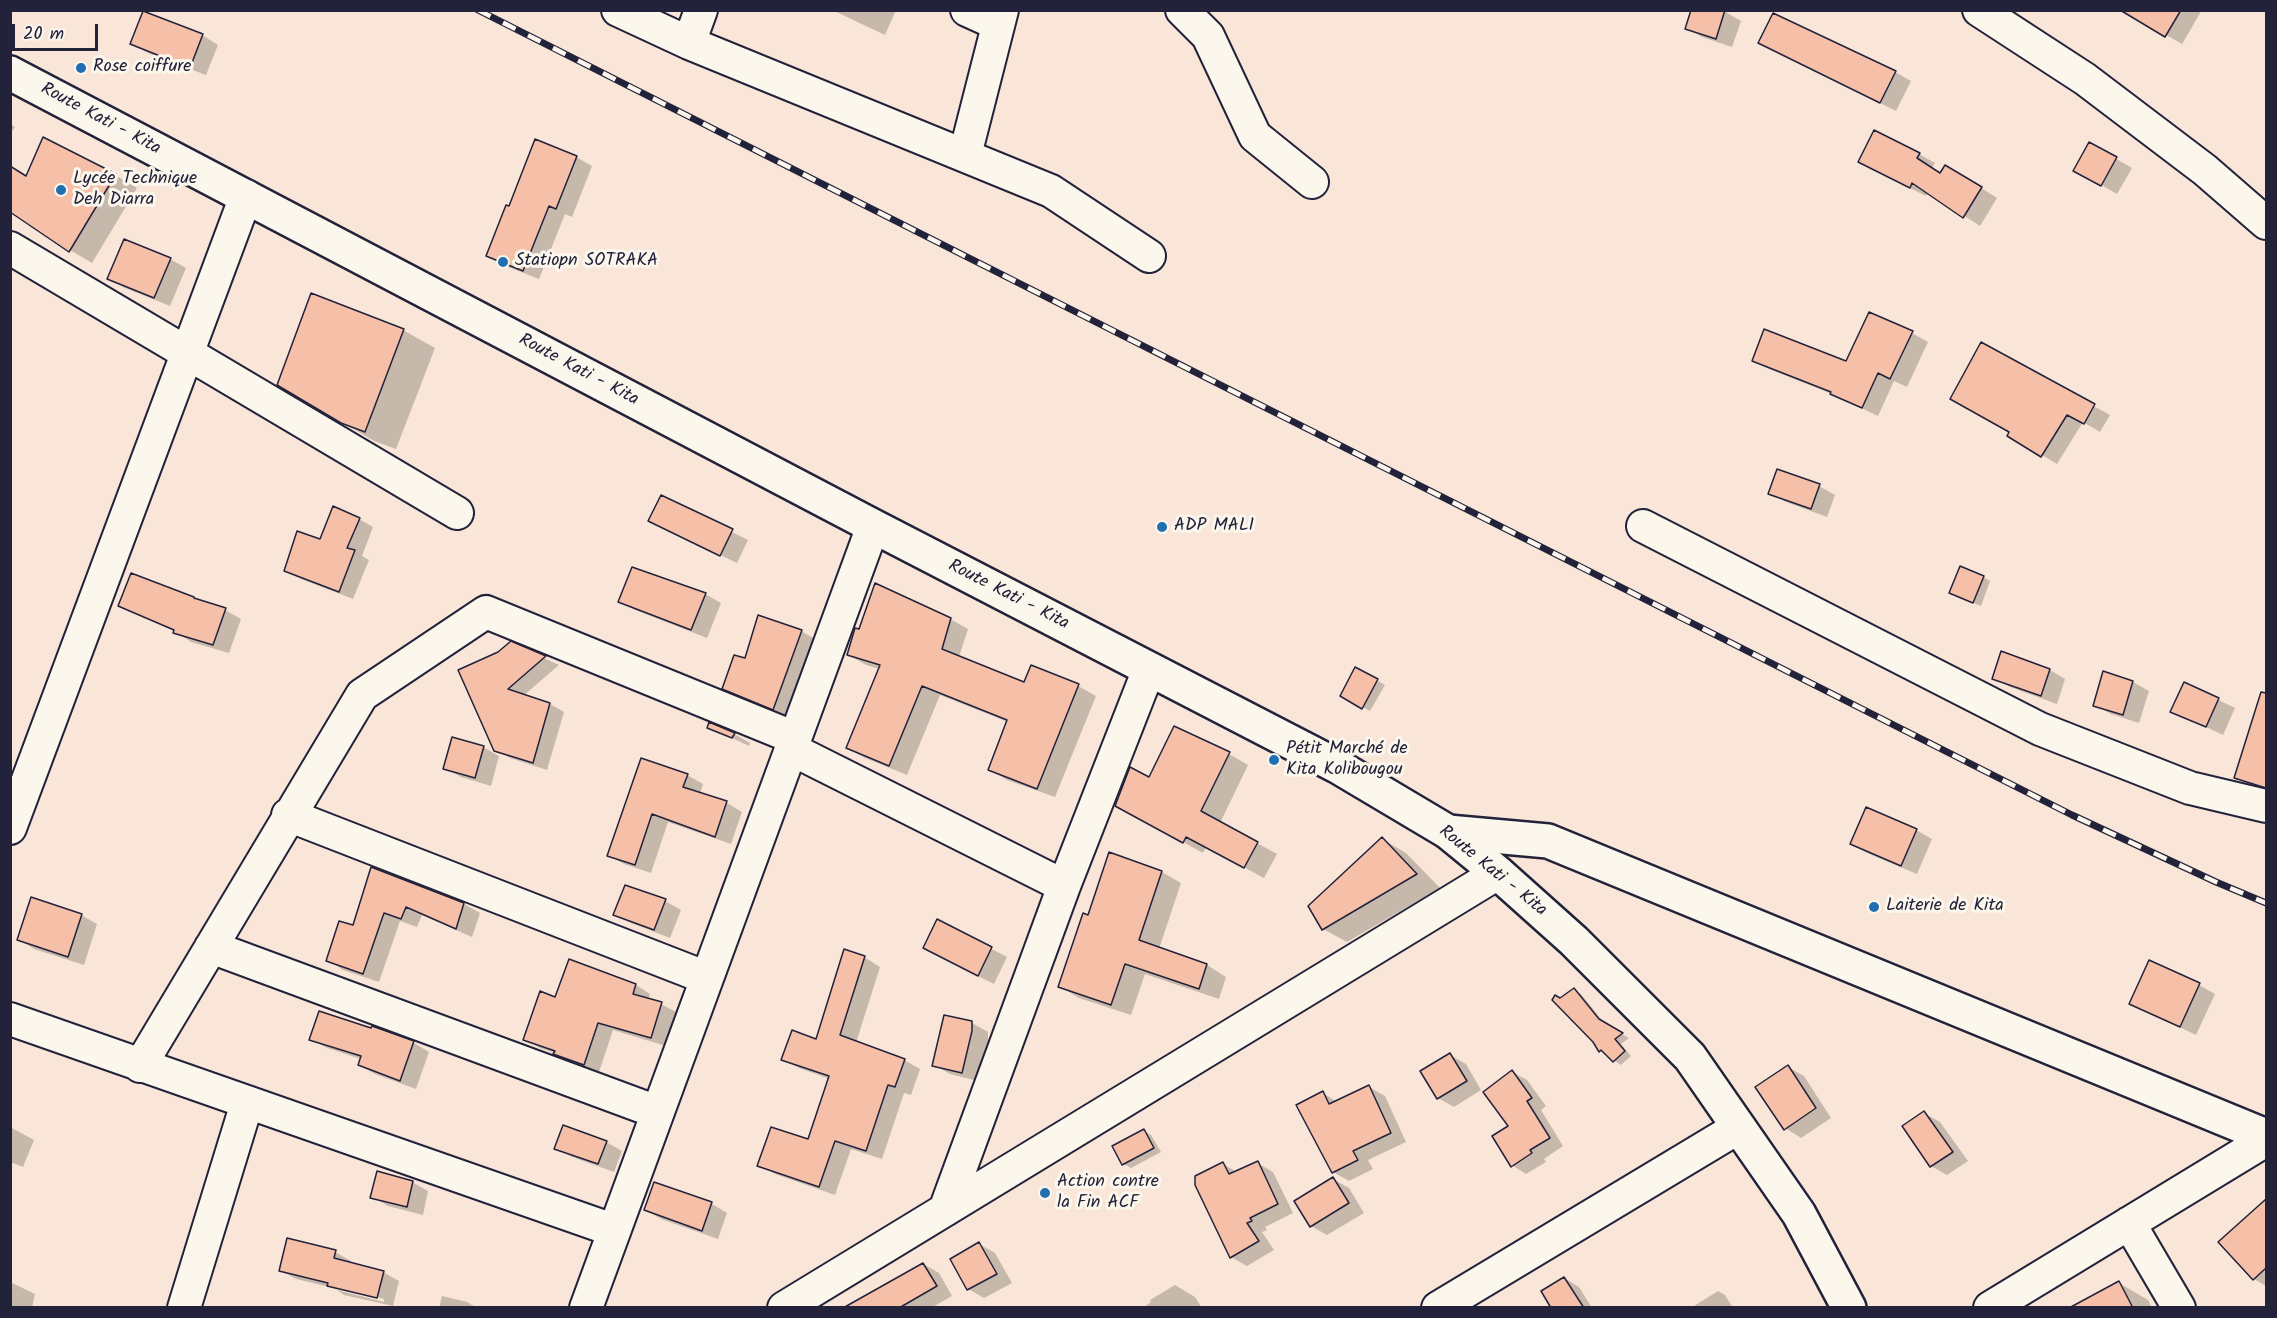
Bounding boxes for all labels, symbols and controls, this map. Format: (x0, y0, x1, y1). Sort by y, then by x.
scale bar (15, 12, 100, 50)
text: 20 m (23, 20, 64, 49)
place label: Rose coiffure (93, 57, 191, 79)
marker: Rose coiffure (74, 61, 88, 75)
street label: Route Kati - Kita (36, 79, 164, 161)
place label: Lycée Technique Deh Diarra (73, 169, 197, 212)
marker: Lycée Technique Deh Diarra (54, 183, 68, 197)
place label: Statiopn SOTRAKA (515, 251, 658, 273)
marker: Statiopn SOTRAKA (496, 255, 510, 269)
street label: Route Kati - Kita (514, 330, 642, 412)
place label: ADP MALI (1174, 516, 1254, 538)
marker: ADP MALI (1155, 520, 1169, 534)
street label: Route Kati - Kita (944, 556, 1072, 636)
place label: Pétit Marché de Kita Kolibougou (1286, 739, 1408, 782)
marker: Pétit Marché de Kita Kolibougou (1267, 753, 1281, 767)
street label: Route Kati - Kita (1434, 822, 1550, 922)
place label: Laiterie de Kita (1886, 896, 2004, 918)
marker: Laiterie de Kita (1867, 900, 1881, 914)
place label: Action contre la Fin ACF (1057, 1172, 1159, 1214)
marker: Action contre la Fin ACF (1038, 1186, 1052, 1200)

